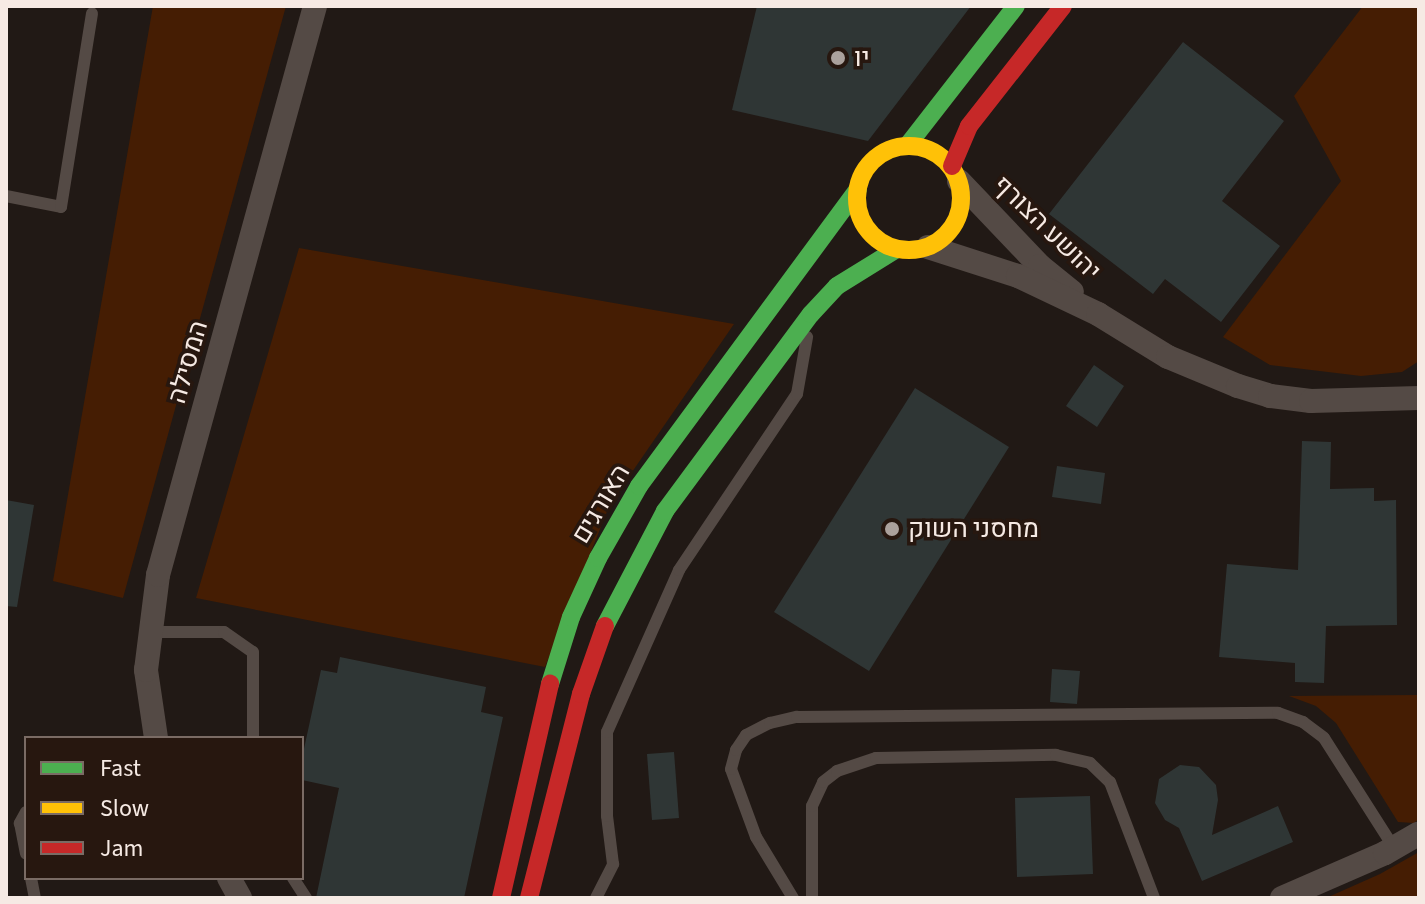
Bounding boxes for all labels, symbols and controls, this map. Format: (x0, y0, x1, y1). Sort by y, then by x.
place label: יו (854, 42, 870, 74)
marker: יו (829, 49, 847, 67)
street label: יהושע הצורף (987, 169, 1107, 287)
street label: המסילה (161, 317, 215, 407)
street label: האורגים (565, 459, 637, 549)
place label: מחסני השוק (908, 513, 1039, 545)
marker: מחסני השוק (883, 520, 901, 538)
legend (24, 736, 304, 880)
text: Fast (100, 751, 141, 786)
text: Slow (100, 791, 149, 826)
text: Jam (100, 831, 144, 866)

